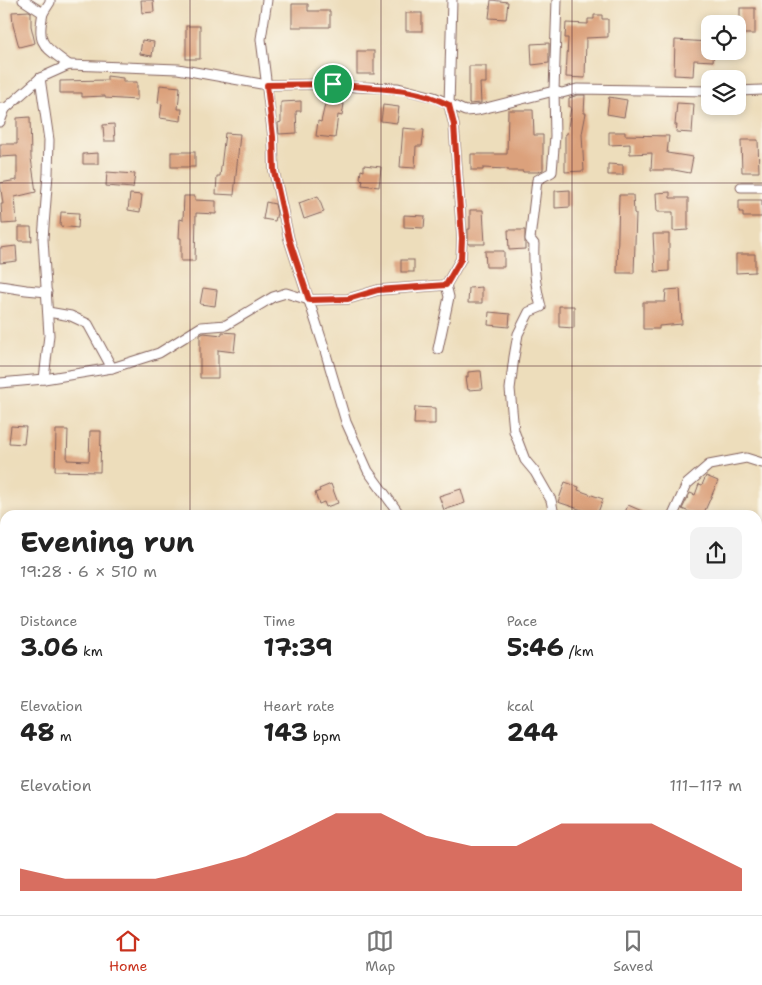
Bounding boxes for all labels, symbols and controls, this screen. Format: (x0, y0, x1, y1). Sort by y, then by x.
map controls (701, 15, 746, 115)
button: locate (701, 15, 746, 60)
pin (312, 63, 354, 105)
icon: arrive (319, 70, 347, 98)
button: layers (701, 70, 746, 115)
text: Evening run (20, 523, 195, 561)
button: share (690, 527, 742, 579)
text: 19:28 · 6 × 510 m (20, 561, 157, 582)
text: Distance (20, 612, 77, 630)
text: Time (263, 612, 295, 630)
text: Pace (507, 612, 537, 630)
text: 3.06 (20, 630, 78, 664)
text: 17:39 (263, 630, 333, 664)
text: 5:46 (507, 630, 564, 664)
text: km (78, 642, 103, 660)
text: /km (564, 642, 594, 660)
text: Elevation (20, 697, 83, 715)
text: Heart rate (263, 697, 335, 715)
text: kcal (507, 697, 534, 715)
text: 48 (20, 715, 55, 749)
text: 143 (263, 715, 308, 749)
text: 244 (507, 715, 558, 749)
text: m (55, 727, 72, 745)
text: bpm (308, 727, 341, 745)
text: Elevation (20, 775, 92, 796)
text: 111–117 m (669, 775, 742, 796)
tab: Home (109, 927, 147, 975)
tab: Map (365, 927, 395, 975)
tab: Saved (613, 927, 653, 975)

